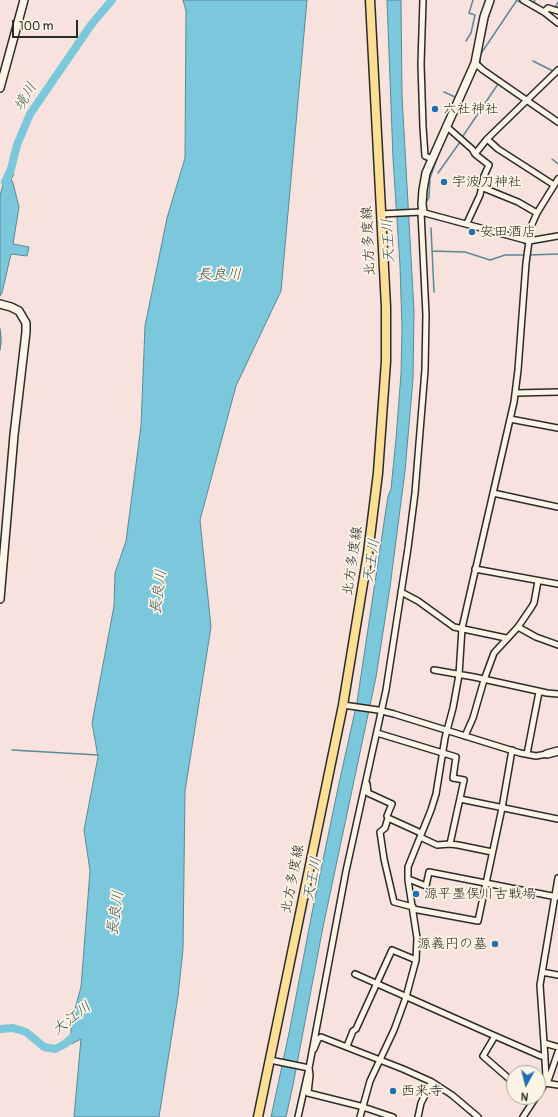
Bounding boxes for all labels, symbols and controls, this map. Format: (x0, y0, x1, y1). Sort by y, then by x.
scale bar (14, 12, 80, 38)
text: 100 m (19, 19, 53, 34)
water label: 境川 (11, 80, 41, 114)
place label: 六社神社 (443, 101, 499, 117)
marker: 六社神社 (430, 104, 440, 114)
place label: 宇波刀神社 (452, 174, 522, 190)
marker: 宇波刀神社 (439, 177, 449, 187)
street label: 北方多度線 (359, 206, 379, 276)
water label: 天王川 (379, 218, 399, 264)
place label: 安田酒店 (480, 224, 536, 240)
marker: 安田酒店 (467, 227, 477, 237)
water label: 長良川 (197, 266, 241, 284)
street label: 北方多度線 (340, 525, 366, 597)
water label: 天王川 (360, 537, 384, 585)
water label: 長良川 (147, 568, 171, 616)
street label: 北方多度線 (278, 843, 308, 915)
water label: 天王川 (300, 855, 326, 903)
place label: 源平墨俣川古戦場 (424, 886, 536, 902)
water label: 長良川 (104, 889, 128, 937)
marker: 源平墨俣川古戦場 (411, 889, 421, 899)
place label: 源義円の墓 (417, 936, 487, 952)
marker: 源義円の墓 (490, 939, 500, 949)
water label: 大江川 (49, 998, 95, 1040)
north arrow (506, 1065, 546, 1105)
place label: 西来寺 (401, 1083, 443, 1099)
marker: 西来寺 (388, 1086, 398, 1096)
text: N (520, 1090, 529, 1103)

